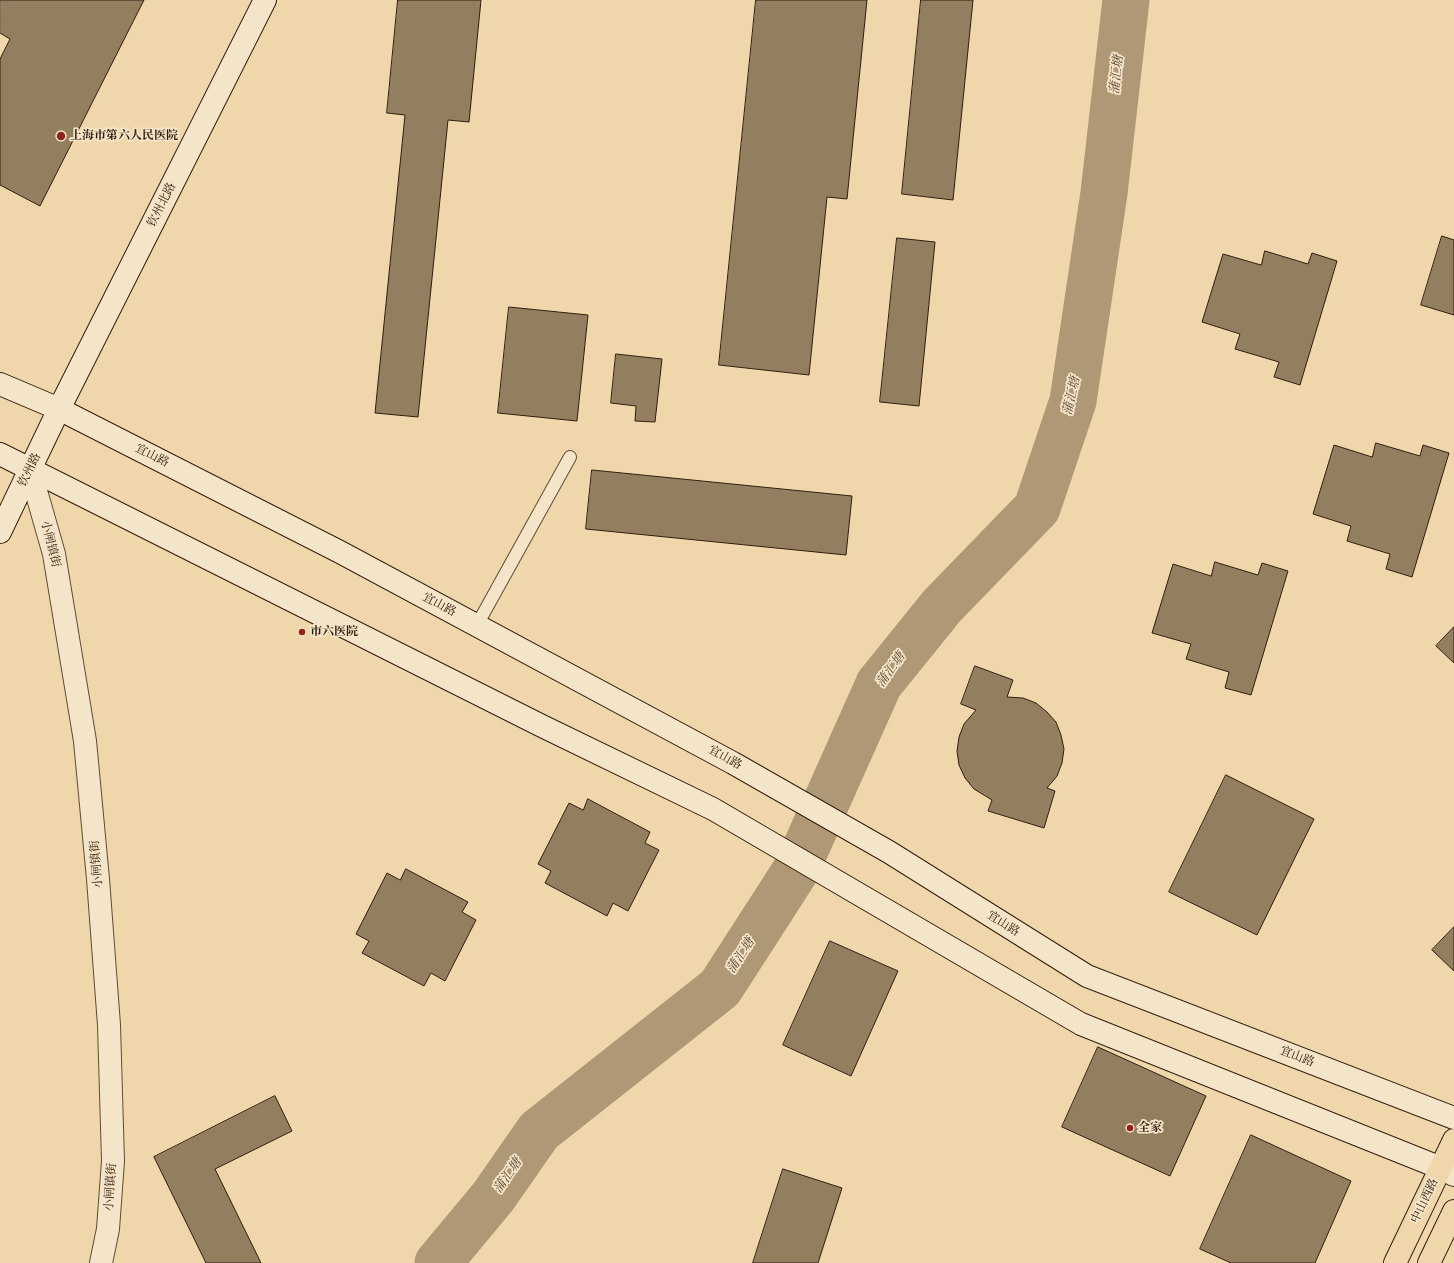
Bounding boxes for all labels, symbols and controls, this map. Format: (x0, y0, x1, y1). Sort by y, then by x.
water label: 蒲汇塘 (1107, 55, 1127, 95)
place label: 上海市第六人民医院 (70, 129, 178, 143)
marker: 上海市第六人民医院 (55, 130, 67, 142)
street label: 钦州北路 (145, 180, 179, 230)
water label: 蒲汇塘 (1060, 375, 1084, 417)
street label: 宜山路 (133, 441, 171, 471)
street label: 钦州路 (16, 451, 44, 489)
street label: 小闸镇街 (37, 519, 63, 569)
street label: 宜山路 (420, 590, 458, 620)
place label: 市六医院 (310, 625, 358, 639)
marker: 市六医院 (297, 627, 307, 637)
water label: 蒲汇塘 (873, 650, 909, 690)
street label: 宜山路 (706, 743, 744, 773)
street label: 小闸镇街 (88, 839, 106, 889)
street label: 宜山路 (984, 908, 1022, 940)
water label: 蒲汇塘 (724, 935, 758, 977)
street label: 宜山路 (1278, 1044, 1316, 1070)
place label: 全家 (1138, 1121, 1162, 1135)
marker: 全家 (1125, 1123, 1135, 1133)
water label: 蒲汇塘 (490, 1156, 526, 1196)
street label: 小闸镇街 (102, 1163, 120, 1211)
street label: 中山西路 (1408, 1176, 1442, 1226)

